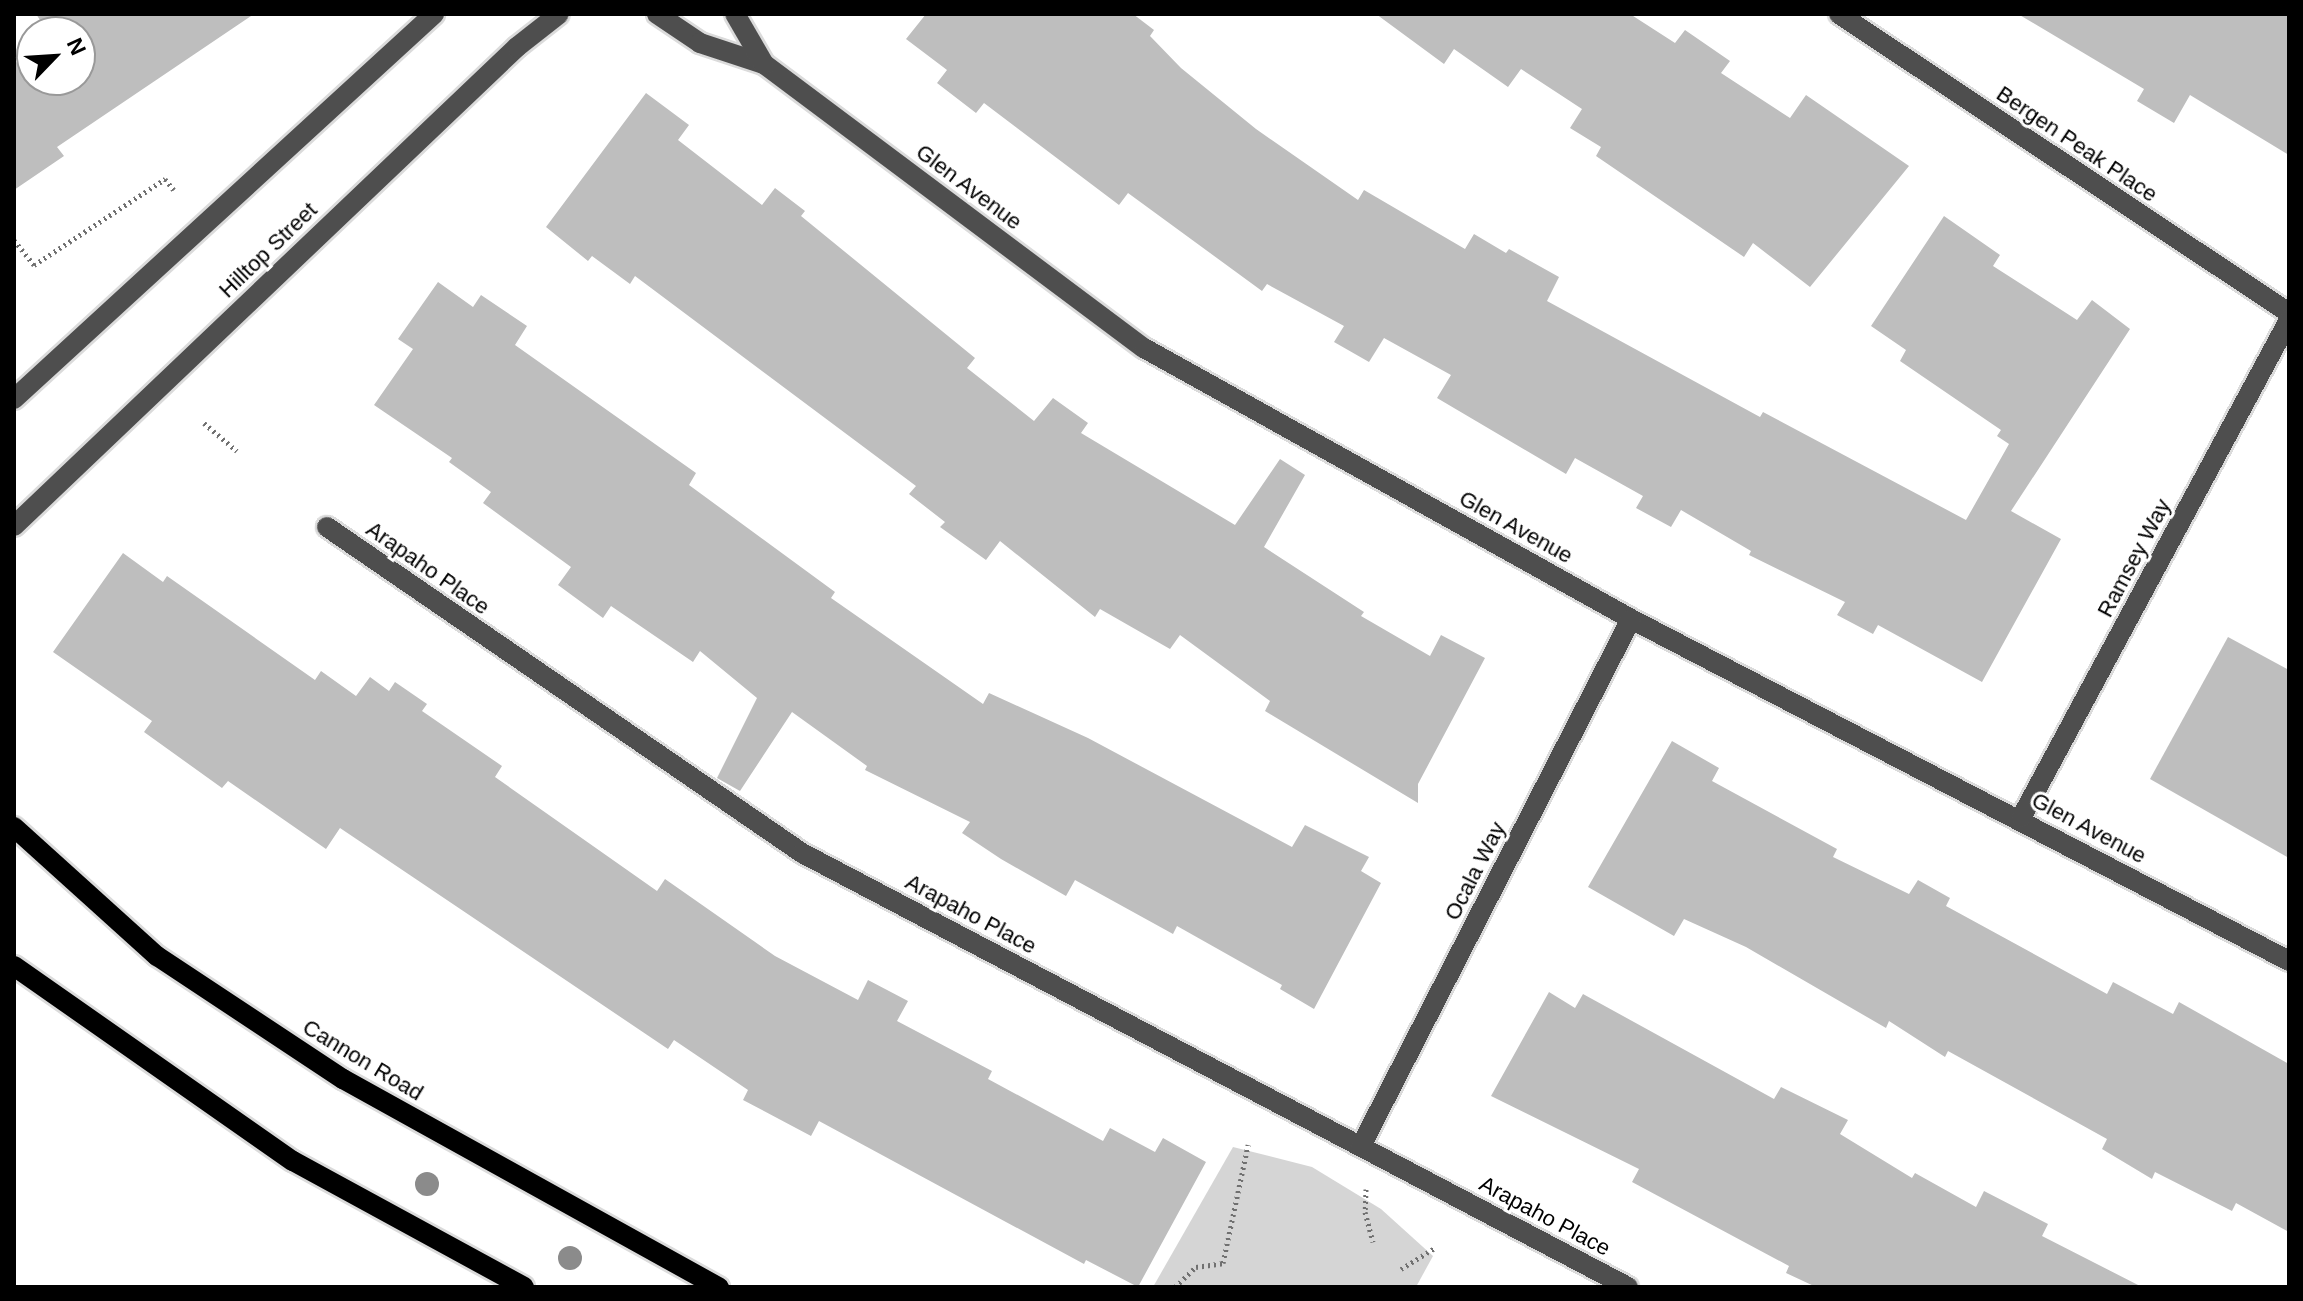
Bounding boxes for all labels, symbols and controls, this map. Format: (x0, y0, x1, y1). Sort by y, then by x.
north arrow (16, 16, 96, 96)
text: N (62, 34, 91, 59)
street label: Bergen Peak Place (1992, 80, 2162, 208)
street label: Glen Avenue (910, 138, 1028, 236)
street label: Hilltop Street (214, 197, 322, 303)
street label: Glen Avenue (1454, 485, 1578, 569)
street label: Ramsey Way (2092, 494, 2176, 622)
street label: Arapaho Place (361, 516, 495, 620)
street label: Glen Avenue (2027, 787, 2151, 869)
street label: Ocala Way (1439, 817, 1511, 925)
street label: Arapaho Place (901, 868, 1041, 960)
street label: Cannon Road (298, 1014, 428, 1106)
street label: Arapaho Place (1475, 1170, 1615, 1262)

